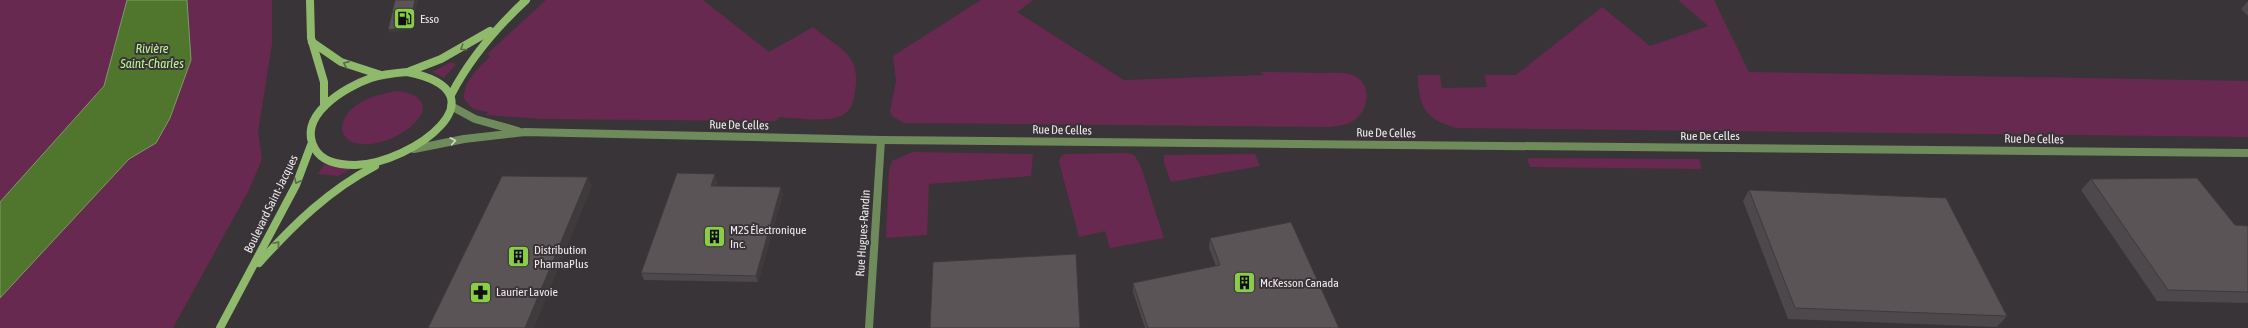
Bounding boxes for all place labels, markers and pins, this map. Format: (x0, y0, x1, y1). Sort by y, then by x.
fuel station icon: Esso (391, 6, 417, 32)
place label: Esso (420, 12, 440, 26)
place label: M2S Électronique Inc. (730, 223, 807, 251)
building icon: M2S Électronique Inc. (702, 224, 728, 250)
place label: Distribution PharmaPlus (534, 243, 588, 271)
building icon: Distribution PharmaPlus (505, 244, 531, 270)
building icon: McKesson Canada (1231, 270, 1257, 296)
place label: McKesson Canada (1260, 276, 1339, 290)
pharmacy icon: Laurier Lavoie (468, 279, 494, 305)
place label: Laurier Lavoie (496, 285, 558, 299)

